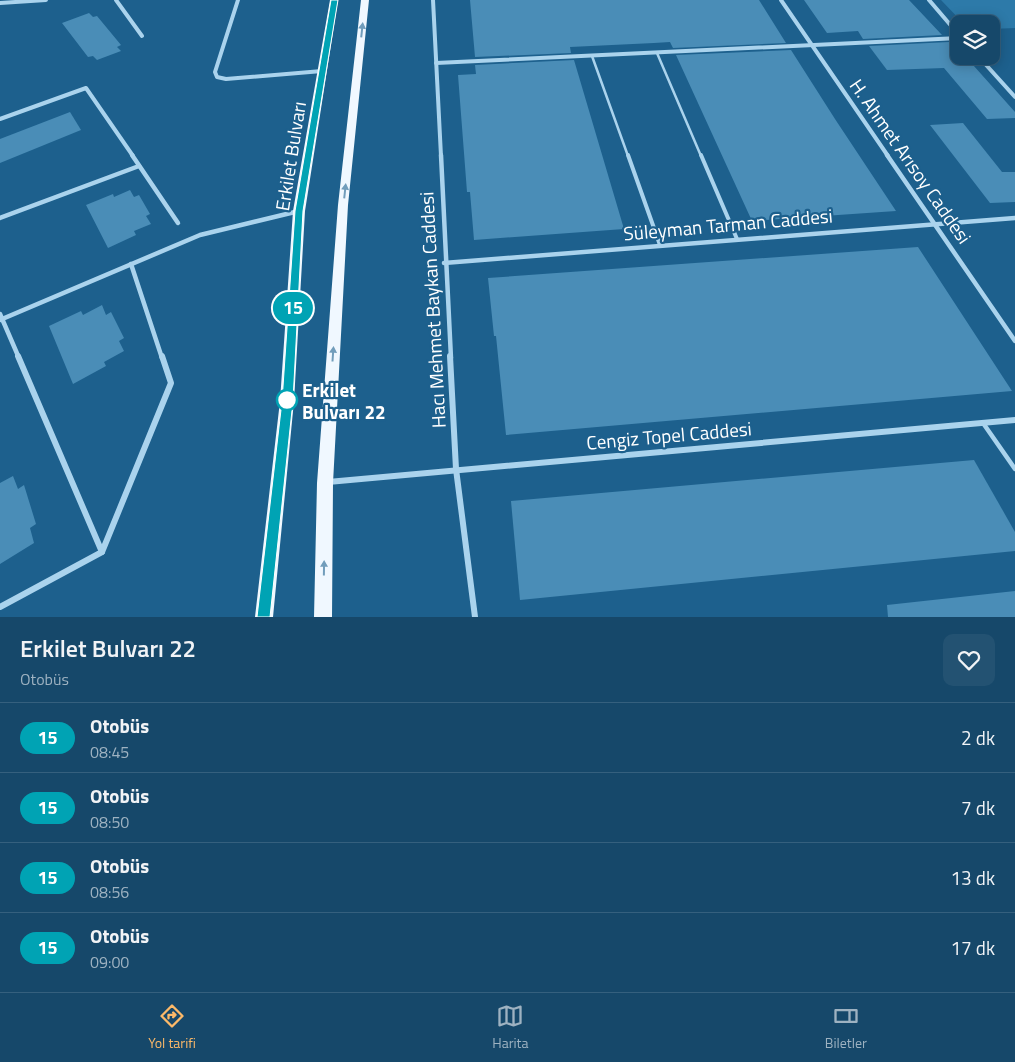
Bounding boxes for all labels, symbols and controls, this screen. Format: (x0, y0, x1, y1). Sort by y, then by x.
map controls (950, 15, 1000, 65)
button: layers (950, 15, 1000, 65)
one-way arrow (358, 22, 366, 38)
street label: H. Ahmet Arısoy Caddesi (843, 73, 979, 249)
street label: Erkilet Bulvarı (267, 99, 313, 213)
one-way arrow (341, 183, 349, 199)
street label: Hacı Mehmet Baykan Caddesi (411, 191, 453, 429)
street label: Süleyman Tarman Caddesi (622, 200, 834, 248)
line badge: 15 (270, 292, 316, 324)
text: 15 (283, 294, 303, 321)
one-way arrow (330, 345, 338, 361)
place label: Erkilet Bulvarı 22 (302, 375, 386, 426)
marker: Erkilet Bulvarı 22 (276, 389, 298, 411)
street label: Cengiz Topel Caddesi (585, 413, 753, 457)
one-way arrow (320, 560, 328, 576)
text: Erkilet Bulvarı 22 (20, 630, 196, 666)
button: heart (943, 634, 995, 686)
text: Otobüs (20, 667, 69, 691)
text: Otobüs (90, 711, 149, 740)
text: 2 dk (961, 723, 995, 752)
text: 15 (37, 724, 58, 751)
text: 08:45 (90, 740, 129, 764)
text: Otobüs (90, 781, 149, 810)
text: 7 dk (961, 793, 995, 822)
text: 15 (37, 794, 58, 821)
text: 08:50 (90, 810, 129, 834)
text: Otobüs (90, 851, 149, 880)
text: 13 dk (950, 863, 995, 892)
text: 15 (37, 864, 58, 891)
text: 08:56 (90, 880, 129, 904)
text: Otobüs (90, 921, 149, 950)
text: 17 dk (950, 933, 995, 962)
text: 15 (37, 934, 58, 961)
text: 09:00 (90, 950, 129, 974)
tab: Yol tarifi (148, 1002, 196, 1053)
tab: Harita (492, 1002, 529, 1053)
tab: Biletler (825, 1002, 867, 1053)

